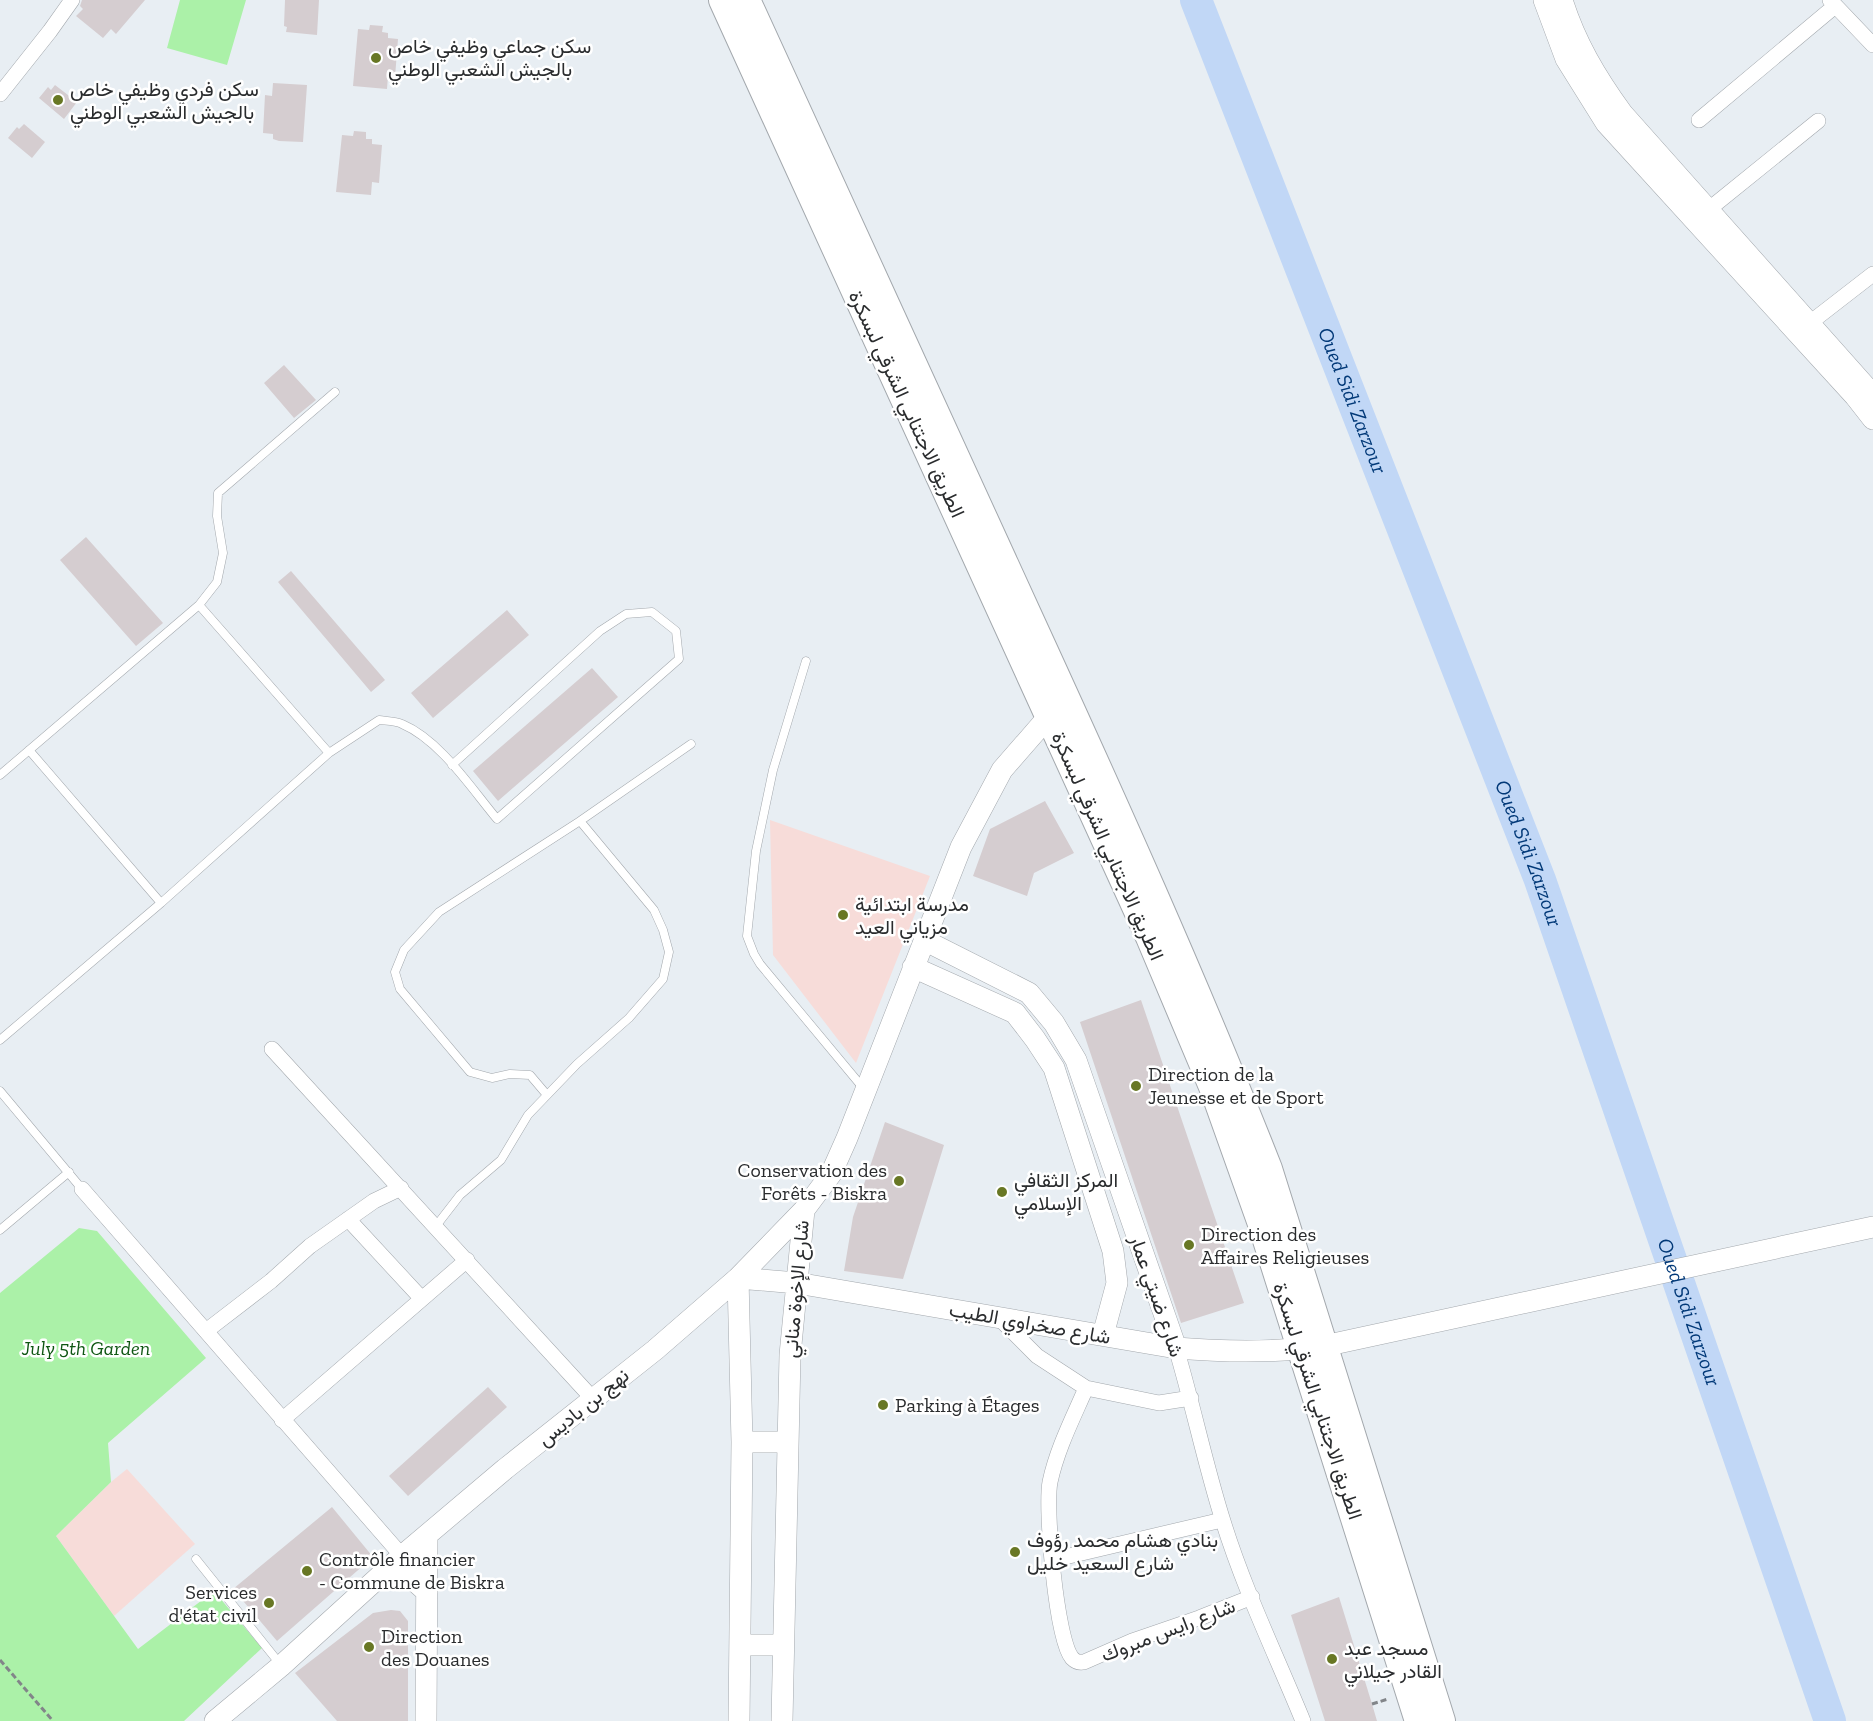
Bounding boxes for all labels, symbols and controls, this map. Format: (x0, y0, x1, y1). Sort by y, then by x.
place label: سكن جماعي وظيفي خاص بالجيش الشعبي الوطني (388, 34, 591, 86)
marker: سكن جماعي وظيفي خاص بالجيش الشعبي الوطني (369, 51, 383, 65)
place label: سكن فردي وظيفي خاص بالجيش الشعبي الوطني (70, 77, 259, 129)
marker: سكن فردي وظيفي خاص بالجيش الشعبي الوطني (51, 93, 65, 107)
street label: الطريق الاجتنابي الشرقي لبسكرة (839, 287, 970, 523)
water label: Oued Sidi Zarzour (1313, 324, 1393, 478)
street label: الطريق الاجتنابي الشرقي لبسكرة (1042, 728, 1169, 966)
water label: Oued Sidi Zarzour (1490, 776, 1568, 931)
place label: مدرسة ابتدائية مزياني العيد (855, 892, 969, 944)
marker: مدرسة ابتدائية مزياني العيد (836, 908, 850, 922)
place label: Direction de la Jeunesse et de Sport (1148, 1062, 1324, 1109)
marker: Direction de la Jeunesse et de Sport (1129, 1079, 1143, 1093)
place label: Conservation des Forêts - Biskra (738, 1158, 887, 1205)
place label: المركز الثقافي الإسلامي (1014, 1168, 1118, 1220)
marker: Conservation des Forêts - Biskra (892, 1174, 906, 1188)
marker: المركز الثقافي الإسلامي (995, 1185, 1009, 1199)
street label: شارع الإخوة مناني (778, 1219, 819, 1359)
place label: Direction des Affaires Religieuses (1201, 1222, 1369, 1269)
street label: شارع ضيتي عمار (1120, 1231, 1189, 1362)
water label: Oued Sidi Zarzour (1652, 1235, 1727, 1390)
marker: Direction des Affaires Religieuses (1182, 1238, 1196, 1252)
street label: الطريق الاجتنابي الشرقي لبسكرة (1264, 1280, 1368, 1524)
street label: شارع صخراوي الطيب (947, 1297, 1113, 1354)
park label: July 5th Garden (21, 1336, 150, 1360)
street label: نهج بن باديس (533, 1363, 635, 1453)
place label: Parking à Étages (895, 1393, 1039, 1417)
marker: Parking à Étages (876, 1398, 890, 1412)
place label: بنادي هشام محمد رؤوف شارع السعيد خليل (1027, 1528, 1218, 1577)
marker: بنادي هشام محمد رؤوف شارع السعيد خليل (1008, 1545, 1022, 1559)
place label: Contrôle financier - Commune de Biskra (319, 1547, 505, 1594)
marker: Contrôle financier - Commune de Biskra (300, 1564, 314, 1578)
place label: Services d'état civil (168, 1580, 257, 1627)
street label: شارع رايس مبروك (1097, 1593, 1239, 1669)
marker: Services d'état civil (262, 1596, 276, 1610)
place label: Direction des Douanes (381, 1624, 490, 1671)
place label: مسجد عبد القادر جيلاني (1344, 1636, 1442, 1688)
marker: Direction des Douanes (362, 1640, 376, 1654)
marker: مسجد عبد القادر جيلاني (1325, 1652, 1339, 1666)

